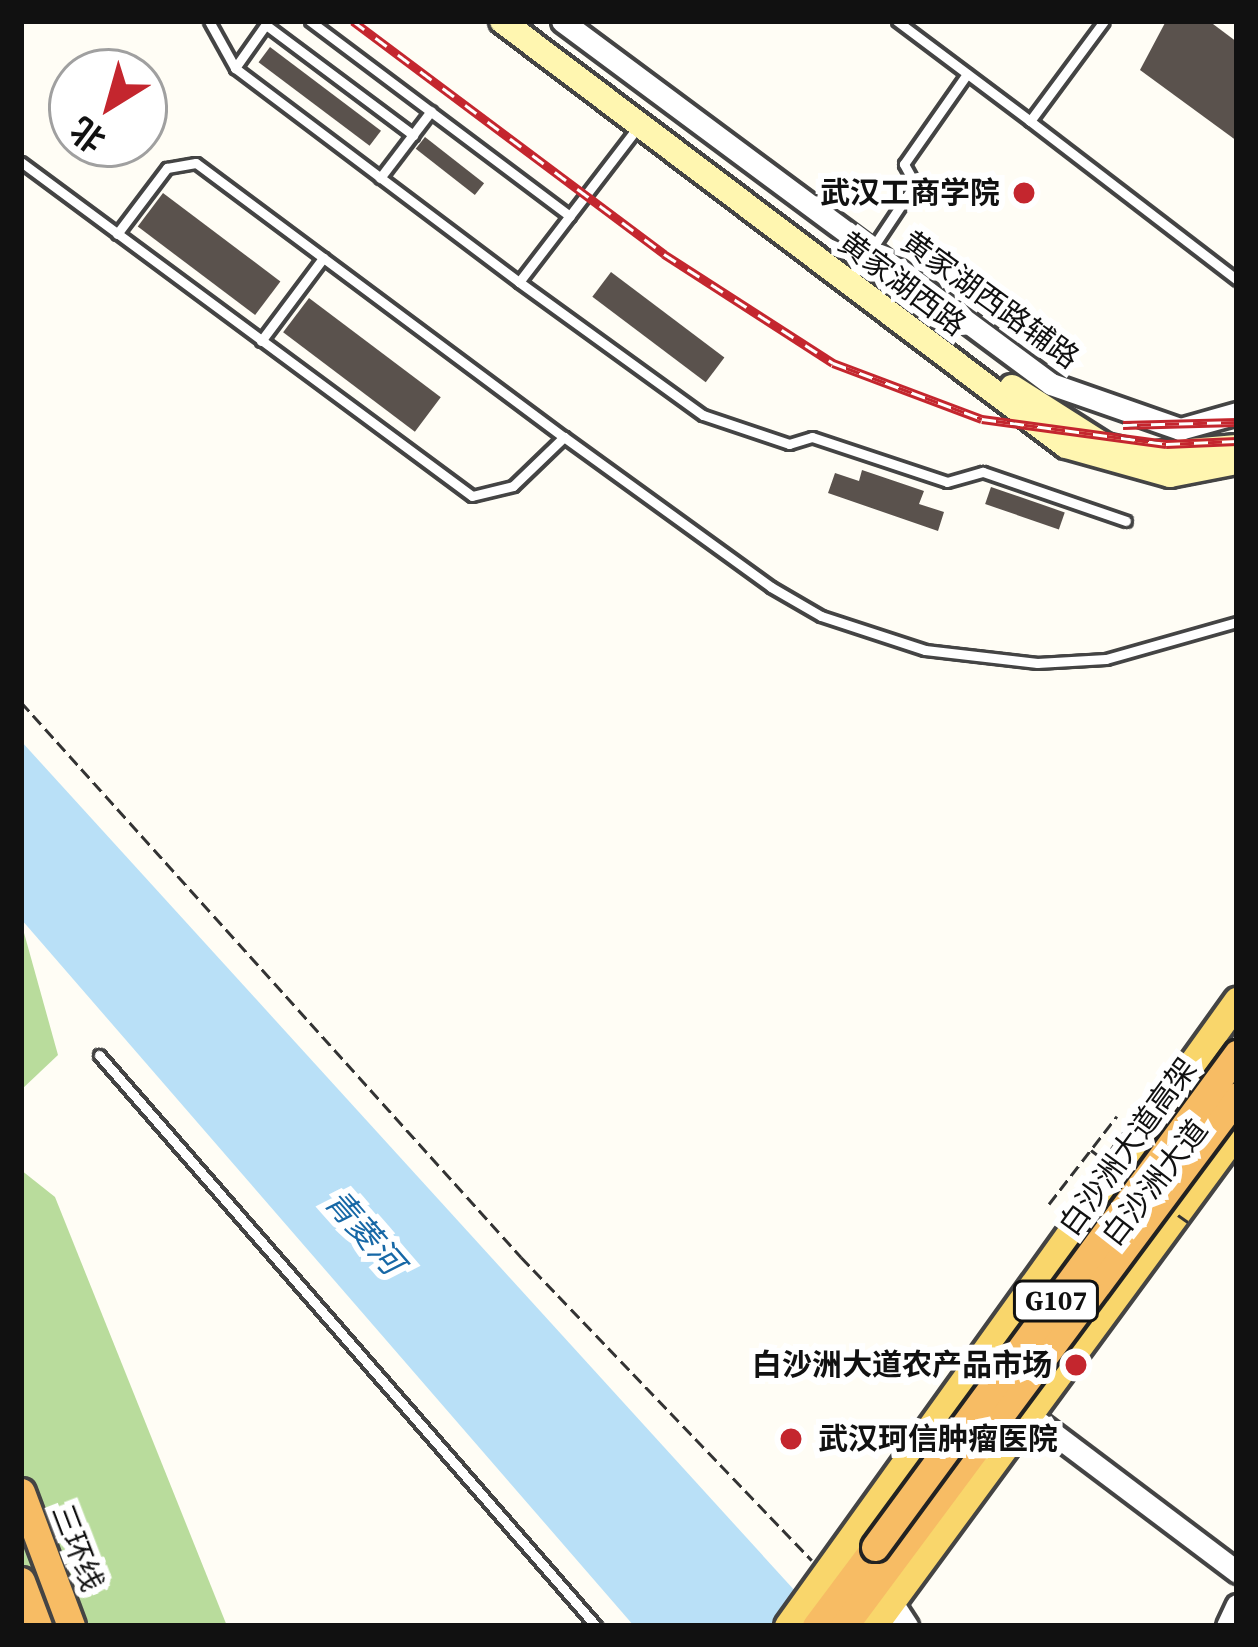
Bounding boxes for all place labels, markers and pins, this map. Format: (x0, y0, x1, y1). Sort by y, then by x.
place label: 武汉工商学院 (820, 175, 1000, 211)
marker: 武汉工商学院 (1011, 180, 1037, 206)
place label: 白沙洲大道农产品市场 (752, 1347, 1052, 1383)
marker: 白沙洲大道农产品市场 (1063, 1352, 1089, 1378)
place label: 武汉珂信肿瘤医院 (818, 1421, 1058, 1457)
marker: 武汉珂信肿瘤医院 (775, 1423, 807, 1455)

